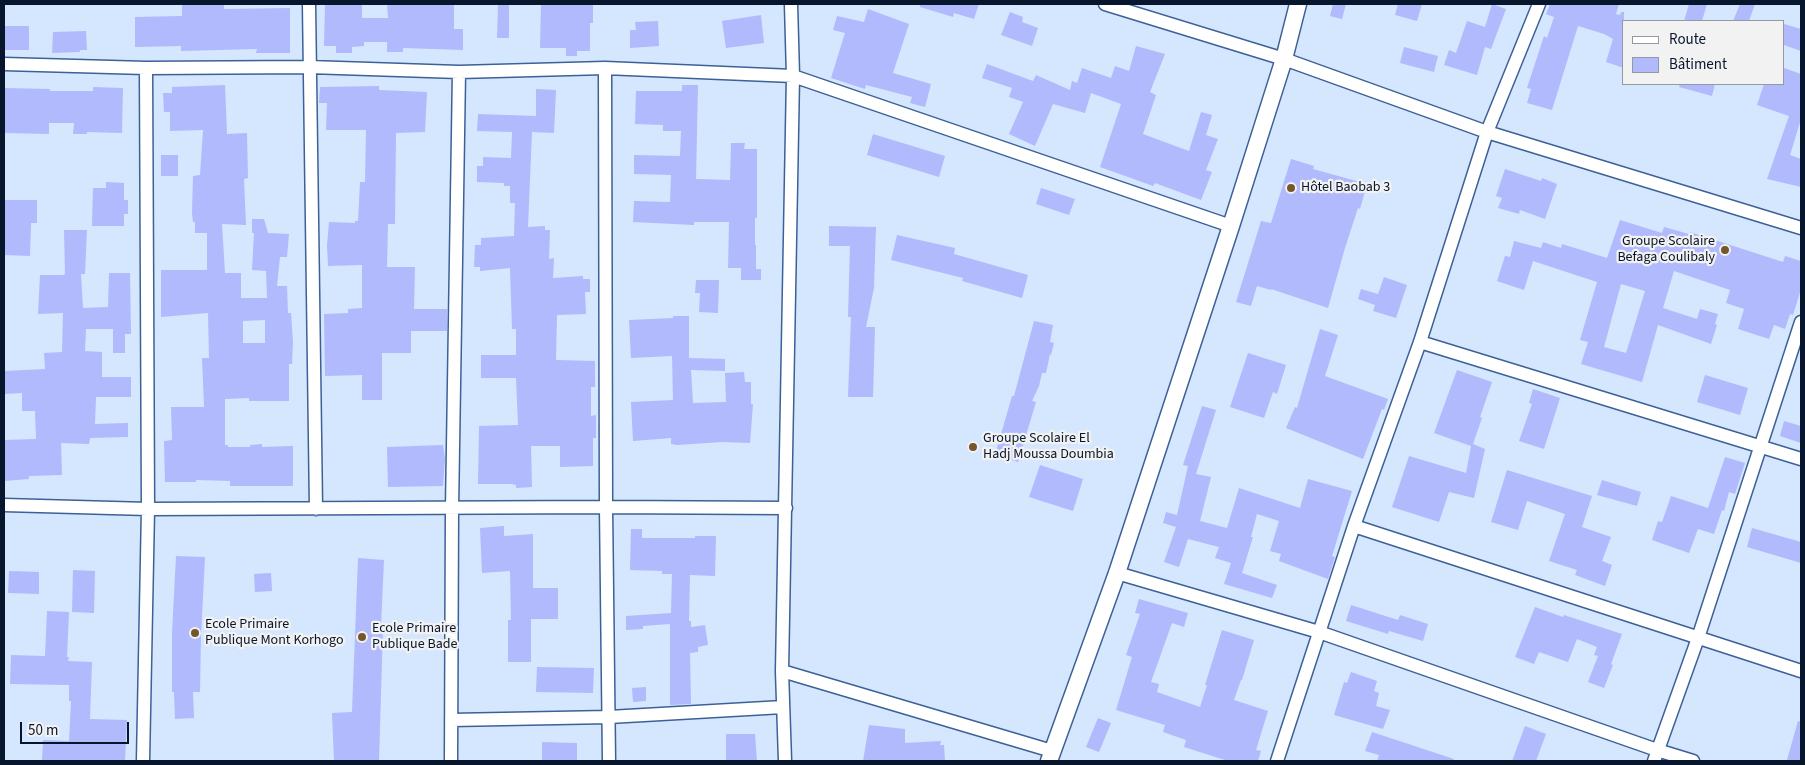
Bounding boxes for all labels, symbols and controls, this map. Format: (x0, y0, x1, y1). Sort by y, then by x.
legend (1622, 20, 1785, 85)
text: Route (1669, 29, 1706, 50)
text: Bâtiment (1669, 54, 1727, 75)
place label: Hôtel Baobab 3 (1301, 180, 1390, 196)
marker: Hôtel Baobab 3 (1285, 182, 1297, 194)
place label: Groupe Scolaire Befaga Coulibaly (1617, 234, 1715, 266)
marker: Groupe Scolaire Befaga Coulibaly (1719, 244, 1731, 256)
place label: Groupe Scolaire El Hadj Moussa Doumbia (983, 431, 1114, 464)
marker: Groupe Scolaire El Hadj Moussa Doumbia (967, 441, 979, 453)
place label: Ecole Primaire Publique Mont Korhogo (205, 617, 343, 650)
place label: Ecole Primaire Publique Bade (372, 621, 457, 654)
marker: Ecole Primaire Publique Mont Korhogo (189, 627, 201, 639)
marker: Ecole Primaire Publique Bade (356, 631, 368, 643)
scale bar (22, 712, 131, 744)
text: 50 m (28, 720, 58, 741)

